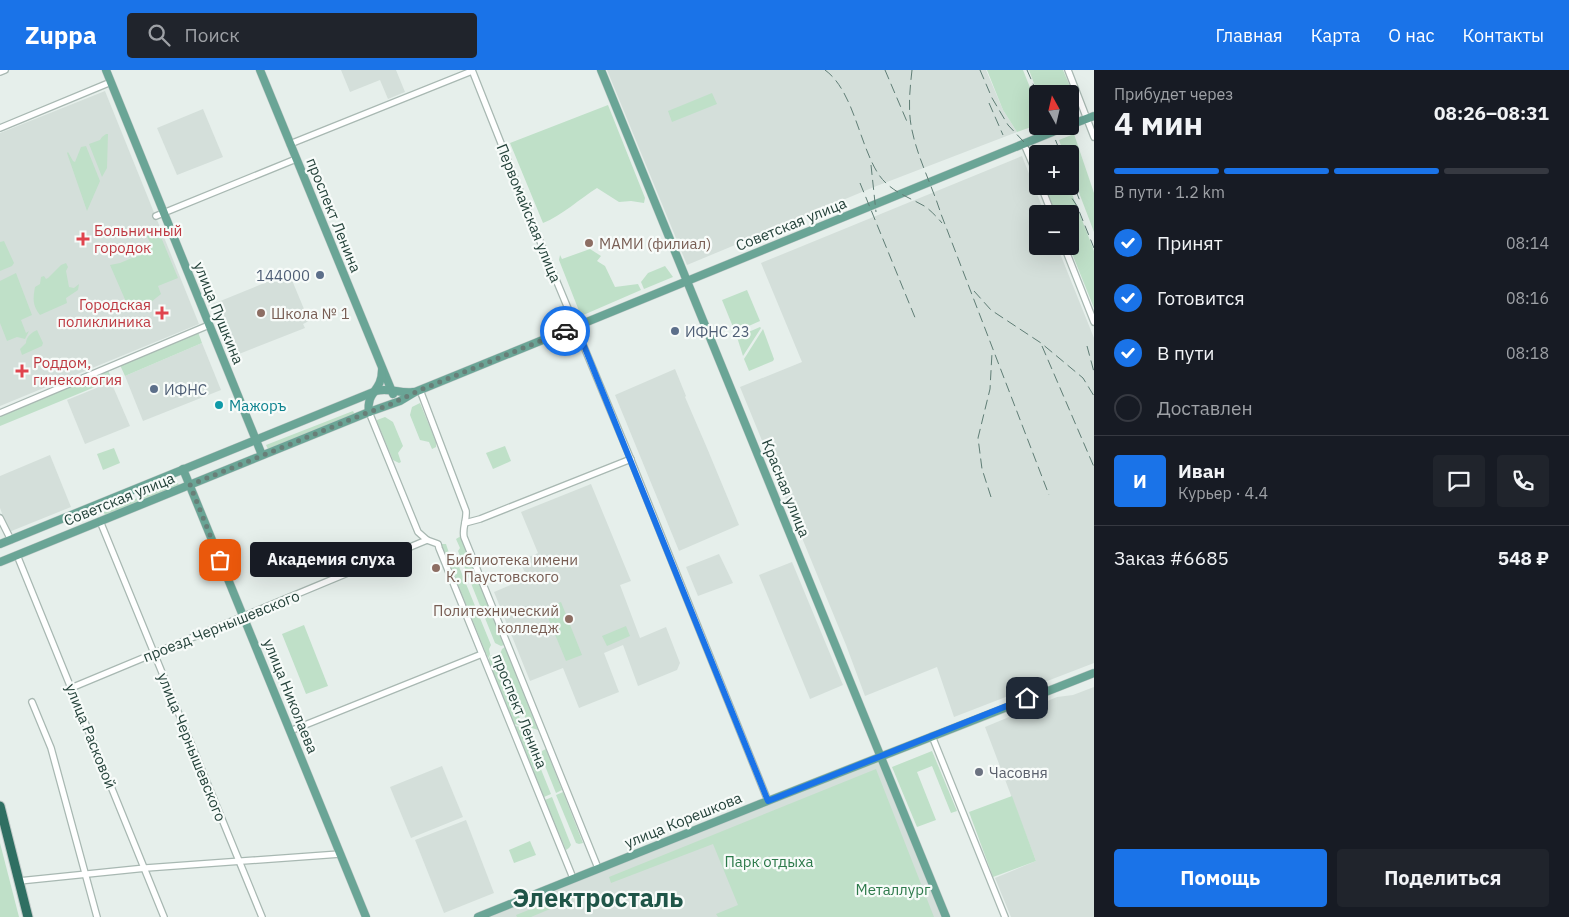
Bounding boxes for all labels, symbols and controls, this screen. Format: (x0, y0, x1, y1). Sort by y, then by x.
search box (127, 13, 477, 58)
text: Zuppa (25, 19, 97, 51)
icon: search (145, 21, 173, 49)
text: Поиск (185, 23, 240, 47)
text: Главная (1215, 24, 1283, 47)
text: Карта (1311, 24, 1360, 47)
text: О нас (1388, 24, 1435, 47)
text: Контакты (1463, 24, 1544, 47)
text: Прибудет через (1114, 84, 1233, 104)
north arrow (1029, 85, 1079, 135)
map controls (1029, 85, 1079, 255)
text: 08:26–08:31 (1434, 101, 1549, 125)
text: 4 мин (1114, 102, 1203, 144)
street label: Первомайская улица (492, 141, 566, 285)
button: + (1029, 145, 1079, 195)
street label: проспект Ленина (302, 155, 366, 275)
text: В пути · 1.2 km (1114, 182, 1225, 202)
street label: Советская улица (733, 193, 849, 255)
button: − (1029, 205, 1079, 255)
place label: Больничный городок (94, 221, 182, 257)
icon: check (1114, 229, 1142, 257)
text: Принят (1157, 231, 1223, 255)
marker: Больничный городок (76, 232, 90, 246)
text: 08:14 (1506, 233, 1549, 253)
place label: МАМИ (филиал) (599, 234, 711, 253)
marker: МАМИ (филиал) (583, 237, 595, 249)
street label: улица Пушкина (190, 259, 248, 367)
place label: 144000 (256, 266, 310, 285)
marker: 144000 (314, 269, 326, 281)
icon: check (1114, 284, 1142, 312)
text: Готовится (1157, 286, 1245, 310)
text: 08:16 (1506, 288, 1549, 308)
place label: Городская поликлиника (57, 295, 151, 331)
place label: Школа № 1 (271, 304, 350, 323)
marker: Городская поликлиника (155, 306, 169, 320)
courier (540, 306, 590, 356)
marker: Школа № 1 (255, 307, 267, 319)
icon: car (551, 317, 579, 345)
place label: ИФНС 23 (685, 322, 750, 341)
marker: ИФНС 23 (669, 325, 681, 337)
icon: check (1114, 339, 1142, 367)
text: В пути (1157, 341, 1215, 365)
text: 08:18 (1506, 343, 1549, 363)
place label: Роддом, гинекология (33, 353, 122, 389)
marker: Роддом, гинекология (15, 364, 29, 378)
place label: ИФНС (164, 380, 207, 399)
marker: ИФНС (148, 383, 160, 395)
place label: Мажоръ (229, 396, 286, 415)
text: Доставлен (1157, 396, 1253, 420)
marker: Мажоръ (213, 399, 225, 411)
street label: Красная улица (758, 436, 814, 540)
button: chat (1433, 455, 1485, 507)
button: phone (1497, 455, 1549, 507)
text: Иван (1178, 459, 1225, 483)
street label: Советская улица (61, 468, 177, 530)
text: И (1133, 469, 1147, 493)
text: Курьер · 4.4 (1178, 483, 1268, 503)
pin (199, 539, 241, 581)
callout: Академия слуха (250, 542, 412, 578)
icon: bag (206, 546, 234, 574)
text: Заказ #6685 (1114, 546, 1229, 570)
text: 548 ₽ (1498, 546, 1549, 570)
text: Академия слуха (267, 549, 395, 569)
place label: Библиотека имени К. Паустовского (446, 550, 578, 586)
marker: Библиотека имени К. Паустовского (430, 562, 442, 574)
street label: проезд Чернышевского (140, 586, 302, 666)
place label: Политехнический колледж (433, 601, 559, 637)
marker: Политехнический колледж (563, 613, 575, 625)
street label: улица Николаева (259, 636, 323, 756)
street label: проспект Ленина (488, 651, 552, 771)
street label: улица Чернышевского (153, 670, 231, 824)
pin (1006, 677, 1048, 719)
street label: улица Расковой (61, 681, 121, 791)
icon: home (1013, 684, 1041, 712)
place label: Часовня (989, 763, 1048, 782)
marker: Часовня (973, 766, 985, 778)
street label: улица Корешкова (622, 788, 744, 852)
button: Помощь (1114, 849, 1327, 907)
button: Поделиться (1337, 849, 1549, 907)
park label: Парк отдыха (724, 852, 814, 871)
park label: Металлург (856, 880, 931, 899)
district label: Электросталь (513, 881, 683, 914)

